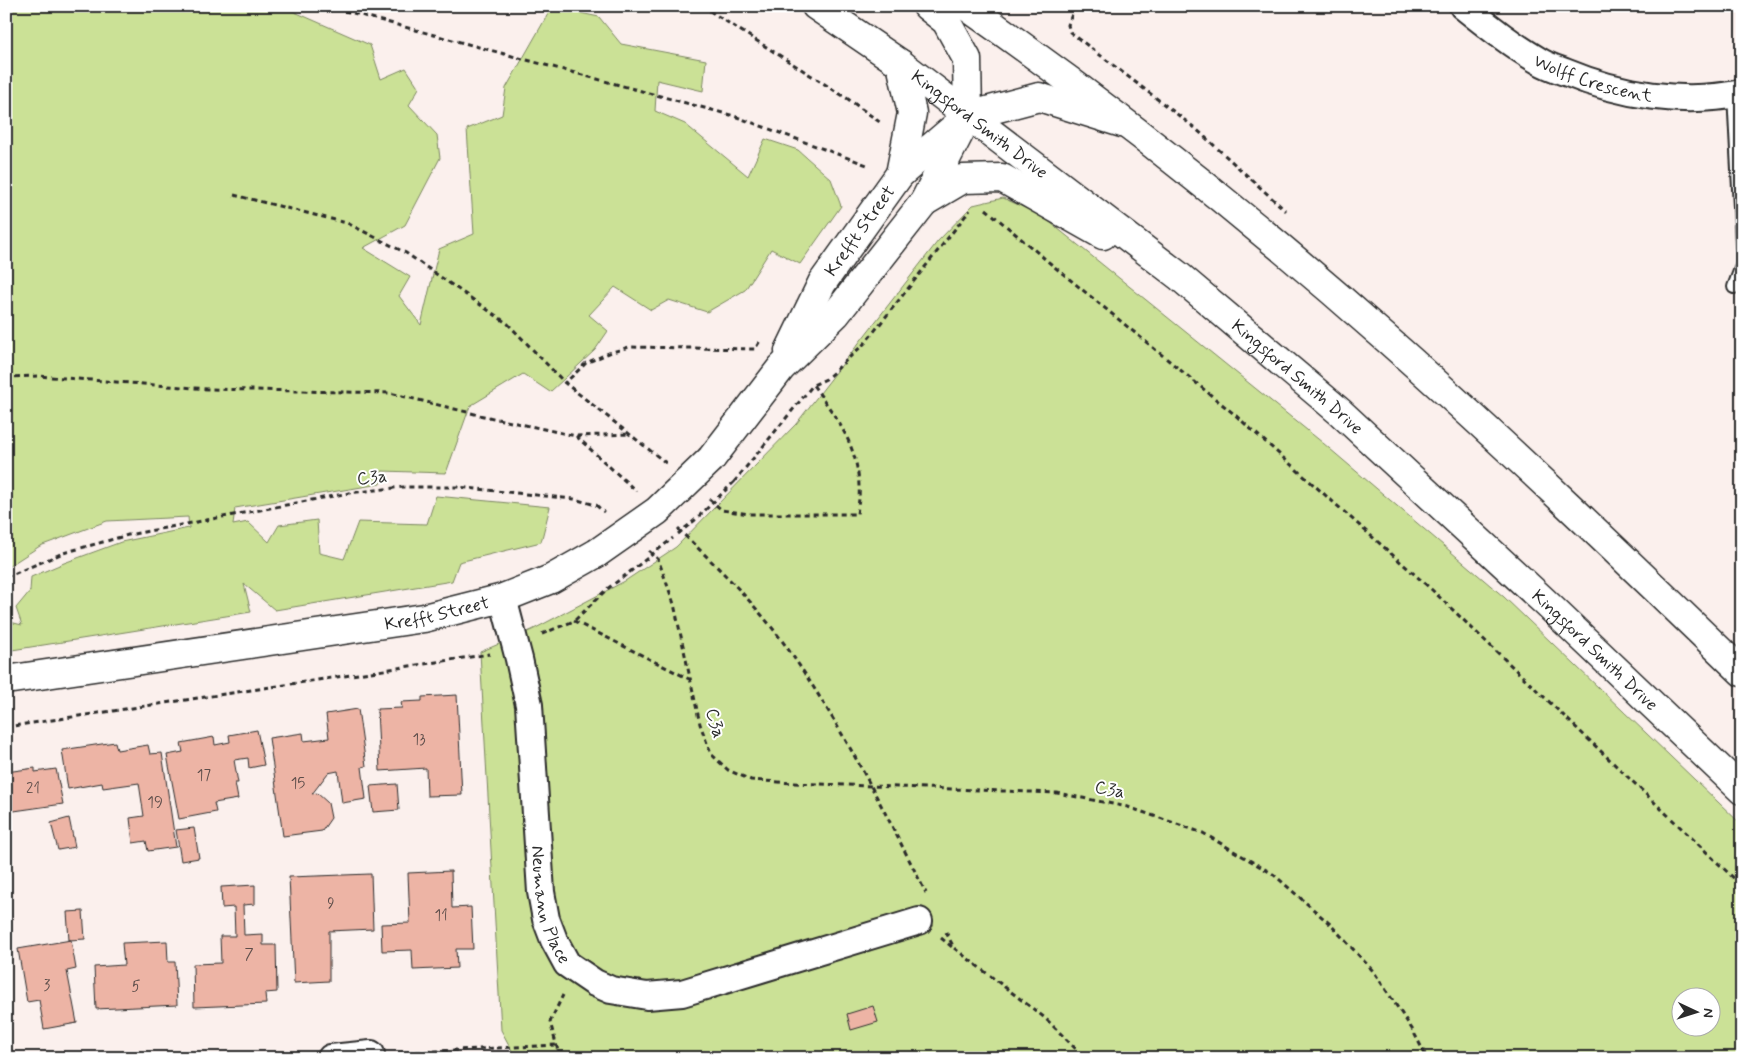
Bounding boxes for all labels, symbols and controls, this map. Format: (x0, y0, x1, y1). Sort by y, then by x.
street label: Wolff Crescent (1529, 49, 1654, 109)
street label: Kingsford Smith Drive (906, 65, 1053, 185)
street label: Krefft Street (819, 181, 901, 282)
street label: Kingsford Smith Drive (1226, 314, 1368, 440)
street label: C3a (356, 464, 388, 492)
street label: Kingsford Smith Drive (1526, 585, 1663, 717)
street label: Krefft Street (383, 591, 492, 637)
street label: C3a (699, 705, 731, 741)
house number: 13 (412, 730, 426, 750)
house number: 17 (197, 766, 212, 786)
house number: 15 (291, 774, 305, 794)
street label: C3a (1093, 775, 1127, 805)
house number: 21 (26, 779, 40, 799)
house number: 19 (147, 793, 163, 813)
street label: Neumann Place (525, 845, 576, 969)
house number: 9 (327, 894, 335, 914)
house number: 11 (434, 906, 448, 926)
house number: 7 (244, 945, 254, 965)
house number: 3 (44, 976, 51, 996)
house number: 5 (131, 977, 141, 997)
north arrow (1670, 986, 1720, 1036)
text: N (1699, 1008, 1717, 1018)

